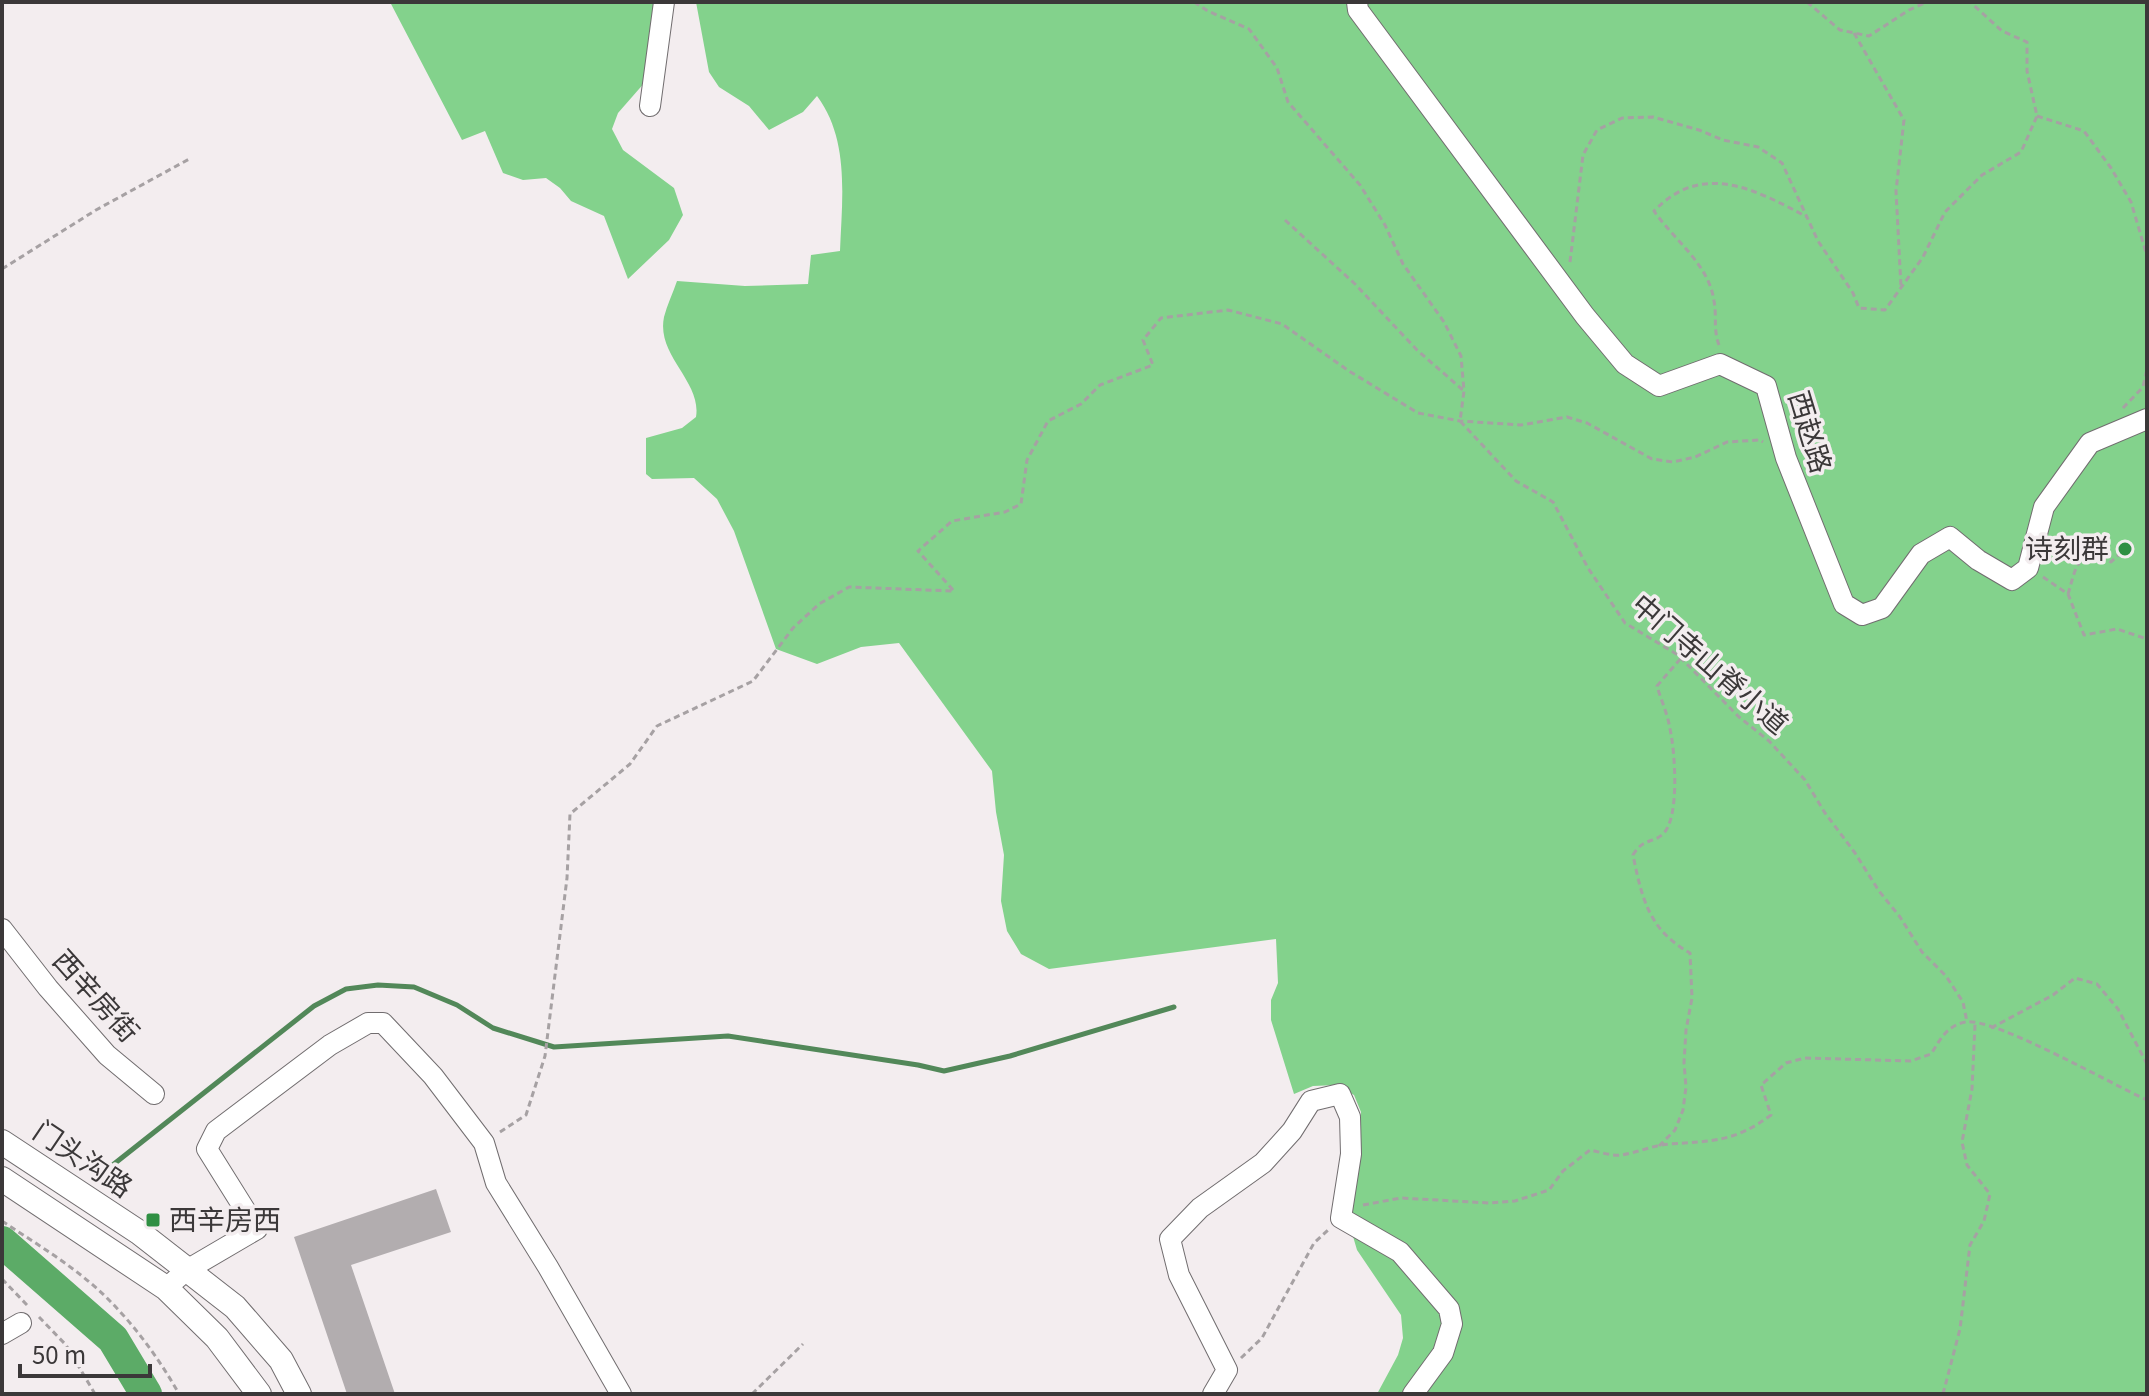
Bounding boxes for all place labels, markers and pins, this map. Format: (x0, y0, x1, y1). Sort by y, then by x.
place label: 诗刻群 (2025, 527, 2109, 567)
marker: 诗刻群 (2116, 540, 2134, 558)
place label: 西辛房西 (169, 1198, 281, 1238)
marker: 西辛房西 (144, 1211, 162, 1229)

